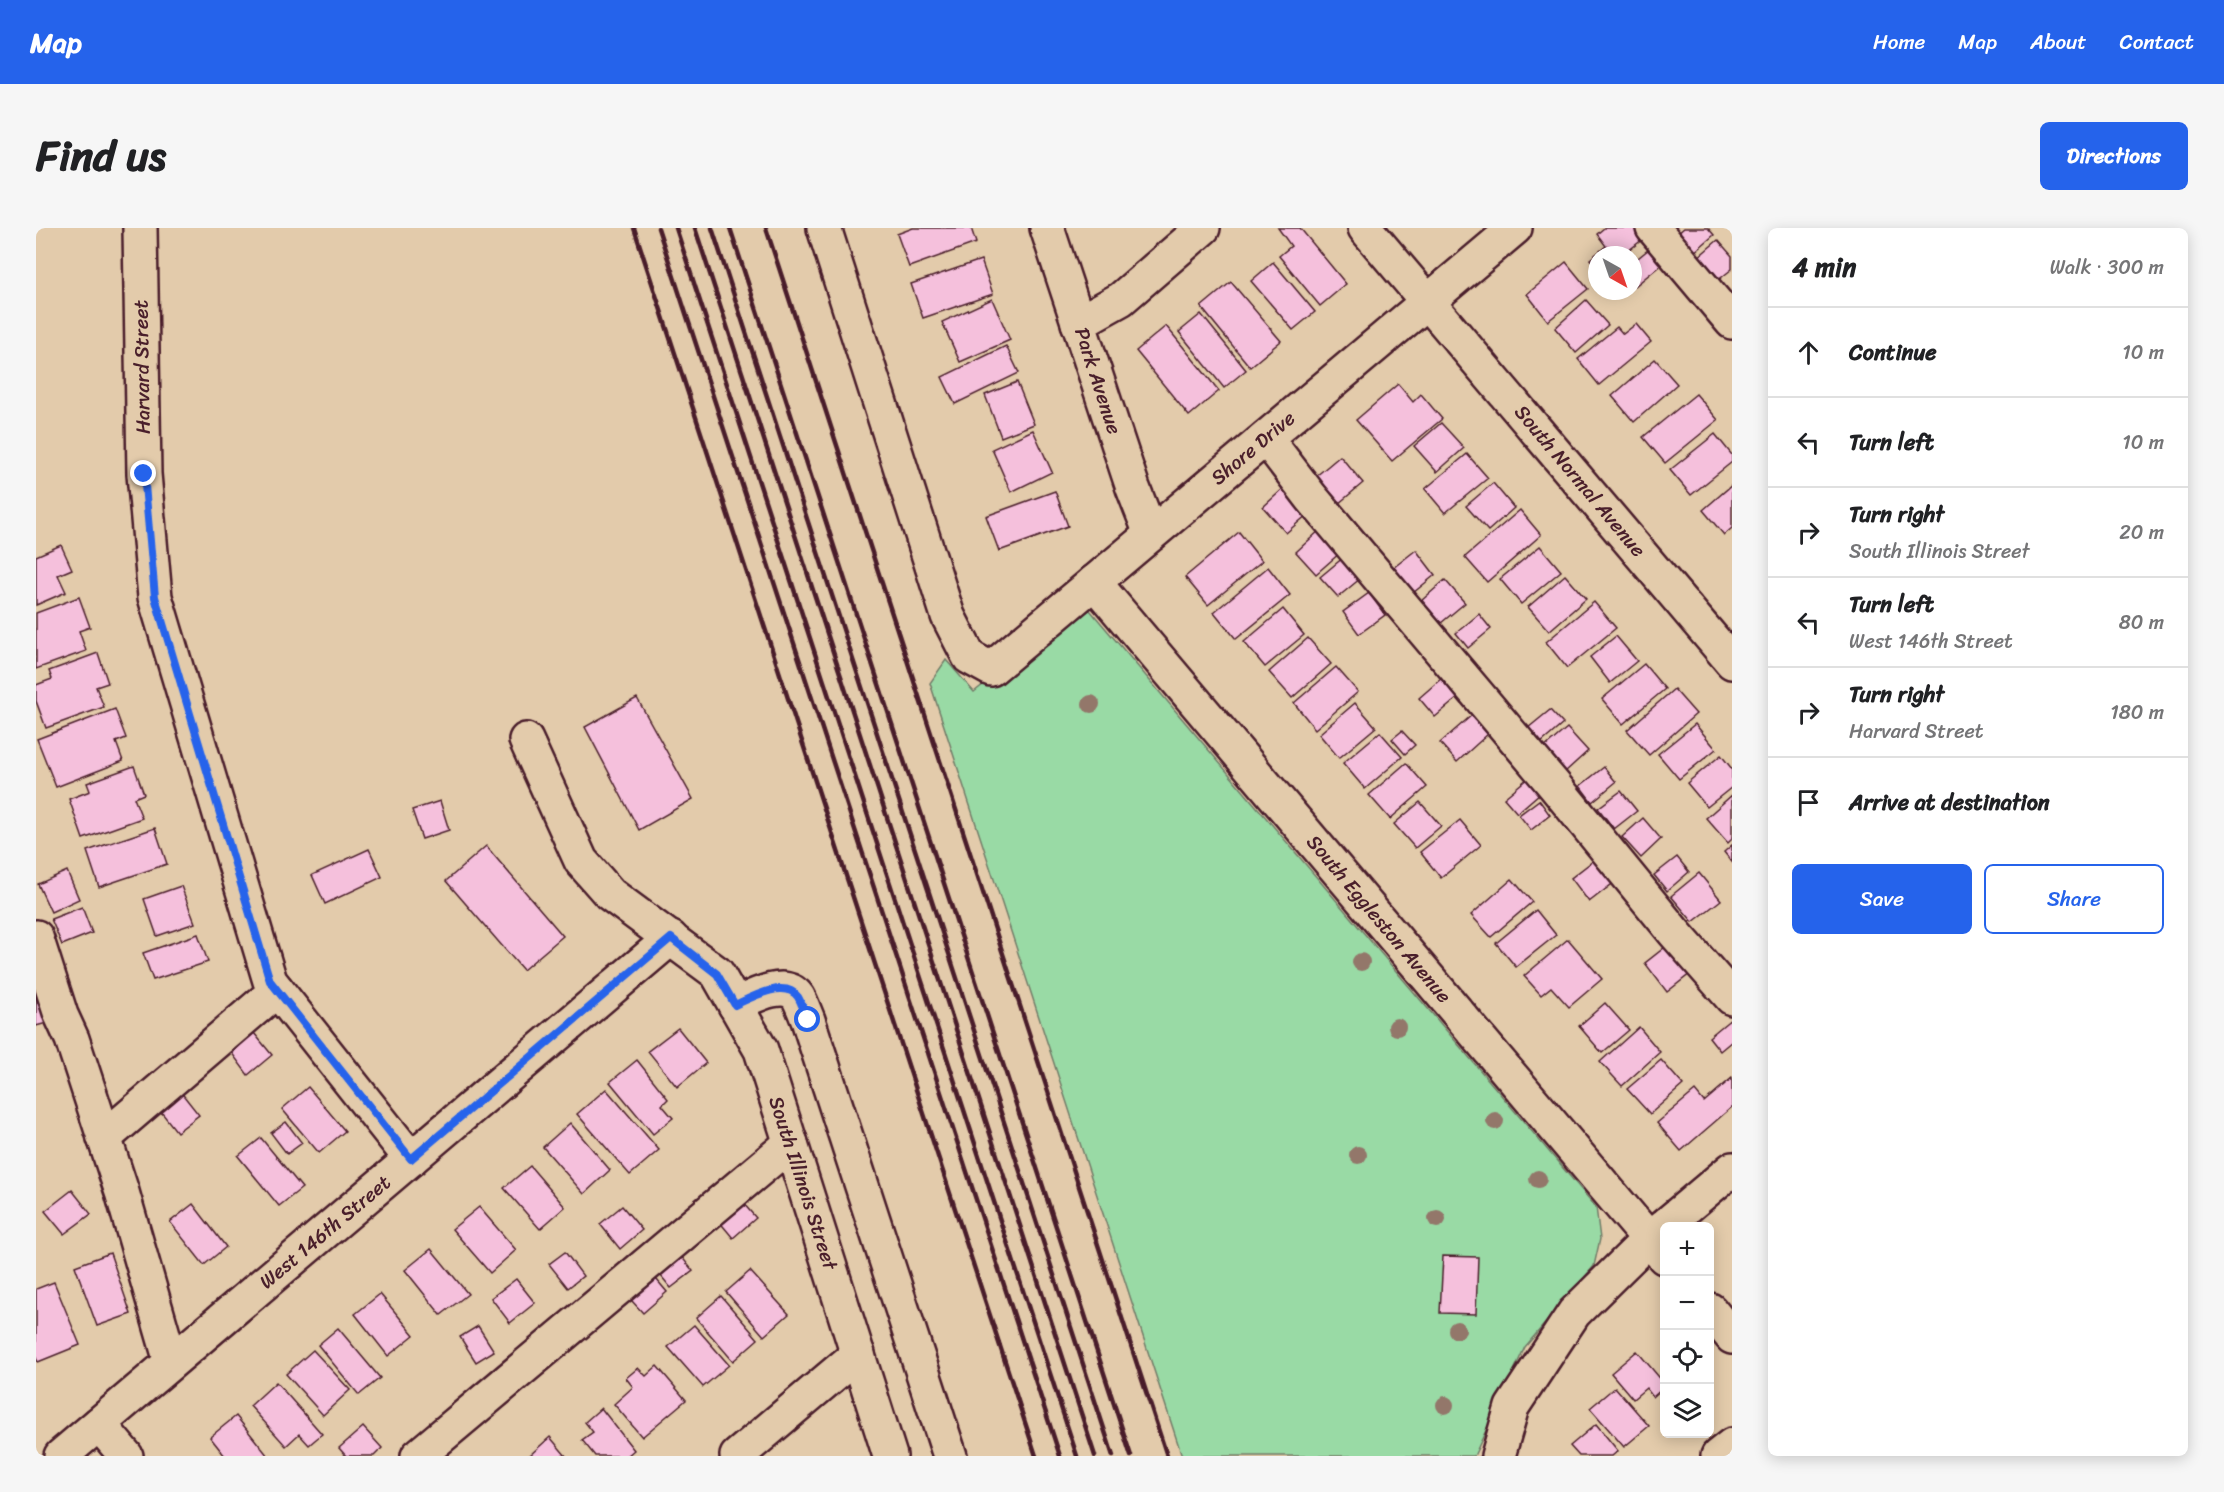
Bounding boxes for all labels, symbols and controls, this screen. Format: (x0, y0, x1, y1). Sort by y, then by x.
text: Map (30, 18, 82, 67)
text: Home (1873, 23, 1925, 61)
text: Map (1958, 23, 1997, 61)
text: About (2030, 23, 2087, 61)
text: Contact (2120, 23, 2194, 61)
text: Find us (36, 119, 166, 193)
button: Directions (2040, 122, 2188, 190)
text: 4 min (1792, 244, 1856, 290)
north arrow (1588, 246, 1642, 300)
text: Walk · 300 m (2050, 250, 2164, 285)
street label: Harvard Street (123, 299, 161, 435)
street label: Park Avenue (1064, 323, 1132, 439)
text: Continue (1849, 333, 1937, 372)
text: 10 m (2122, 335, 2164, 370)
icon: ahead (1792, 336, 1825, 369)
street label: South Normal Avenue (1505, 397, 1655, 565)
street label: Shore Drive (1203, 402, 1303, 494)
text: Turn left (1849, 423, 1934, 462)
text: 10 m (2122, 425, 2164, 460)
icon: left (1792, 426, 1825, 459)
route end (130, 460, 156, 486)
text: Turn right (1849, 495, 1944, 534)
text: 20 m (2119, 515, 2164, 550)
icon: right (1792, 516, 1825, 549)
text: South Illinois Street (1849, 534, 2030, 569)
text: Turn left (1849, 585, 1934, 624)
text: 80 m (2119, 605, 2164, 640)
icon: left (1792, 606, 1825, 639)
text: West 146th Street (1849, 624, 2013, 659)
text: Turn right (1849, 675, 1944, 714)
text: 180 m (2110, 695, 2164, 730)
icon: right (1792, 696, 1825, 729)
text: Harvard Street (1849, 714, 1983, 749)
text: Arrive at destination (1849, 783, 2050, 822)
icon: arrive (1792, 786, 1825, 819)
street label: South Eggleston Avenue (1297, 827, 1461, 1011)
button: Save (1792, 864, 1972, 934)
button: Share (1984, 864, 2164, 934)
route start (794, 1006, 820, 1032)
street label: South Illinois Street (758, 1092, 848, 1275)
street label: West 146th Street (251, 1166, 399, 1298)
map controls (1660, 1222, 1714, 1438)
button: + (1660, 1222, 1714, 1276)
button: − (1660, 1276, 1714, 1330)
button: locate (1660, 1330, 1714, 1384)
button: layers (1660, 1384, 1714, 1438)

